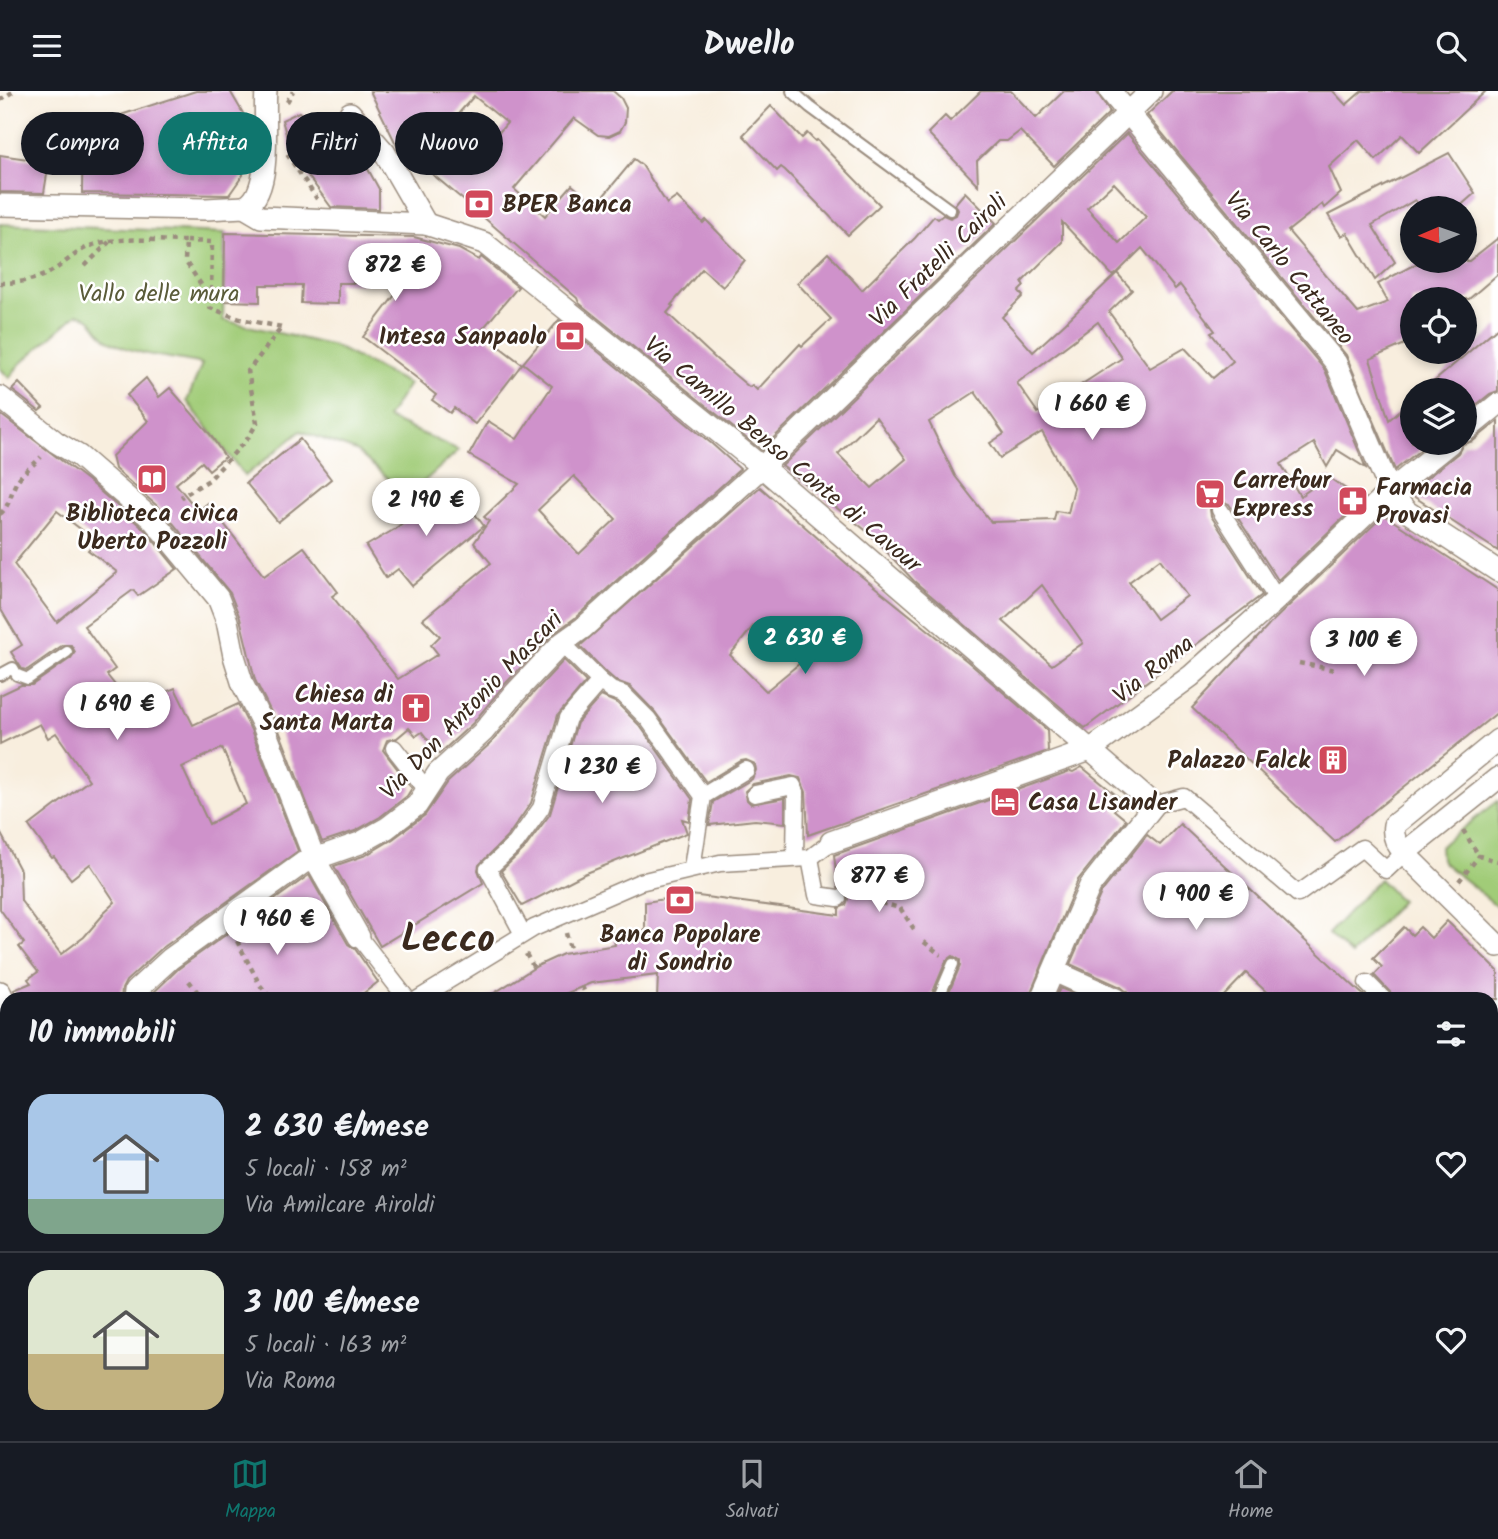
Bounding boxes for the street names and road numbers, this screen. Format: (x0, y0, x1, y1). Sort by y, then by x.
street label: Via Carlo Cattaneo (1214, 183, 1364, 355)
street label: Via Fratelli Cairoli (861, 184, 1018, 338)
street label: Via Camillo Benso Conte di Cavour (634, 327, 931, 585)
street label: Via Don Antonio Mascari (371, 601, 574, 810)
street label: Via Roma (1105, 626, 1203, 715)

